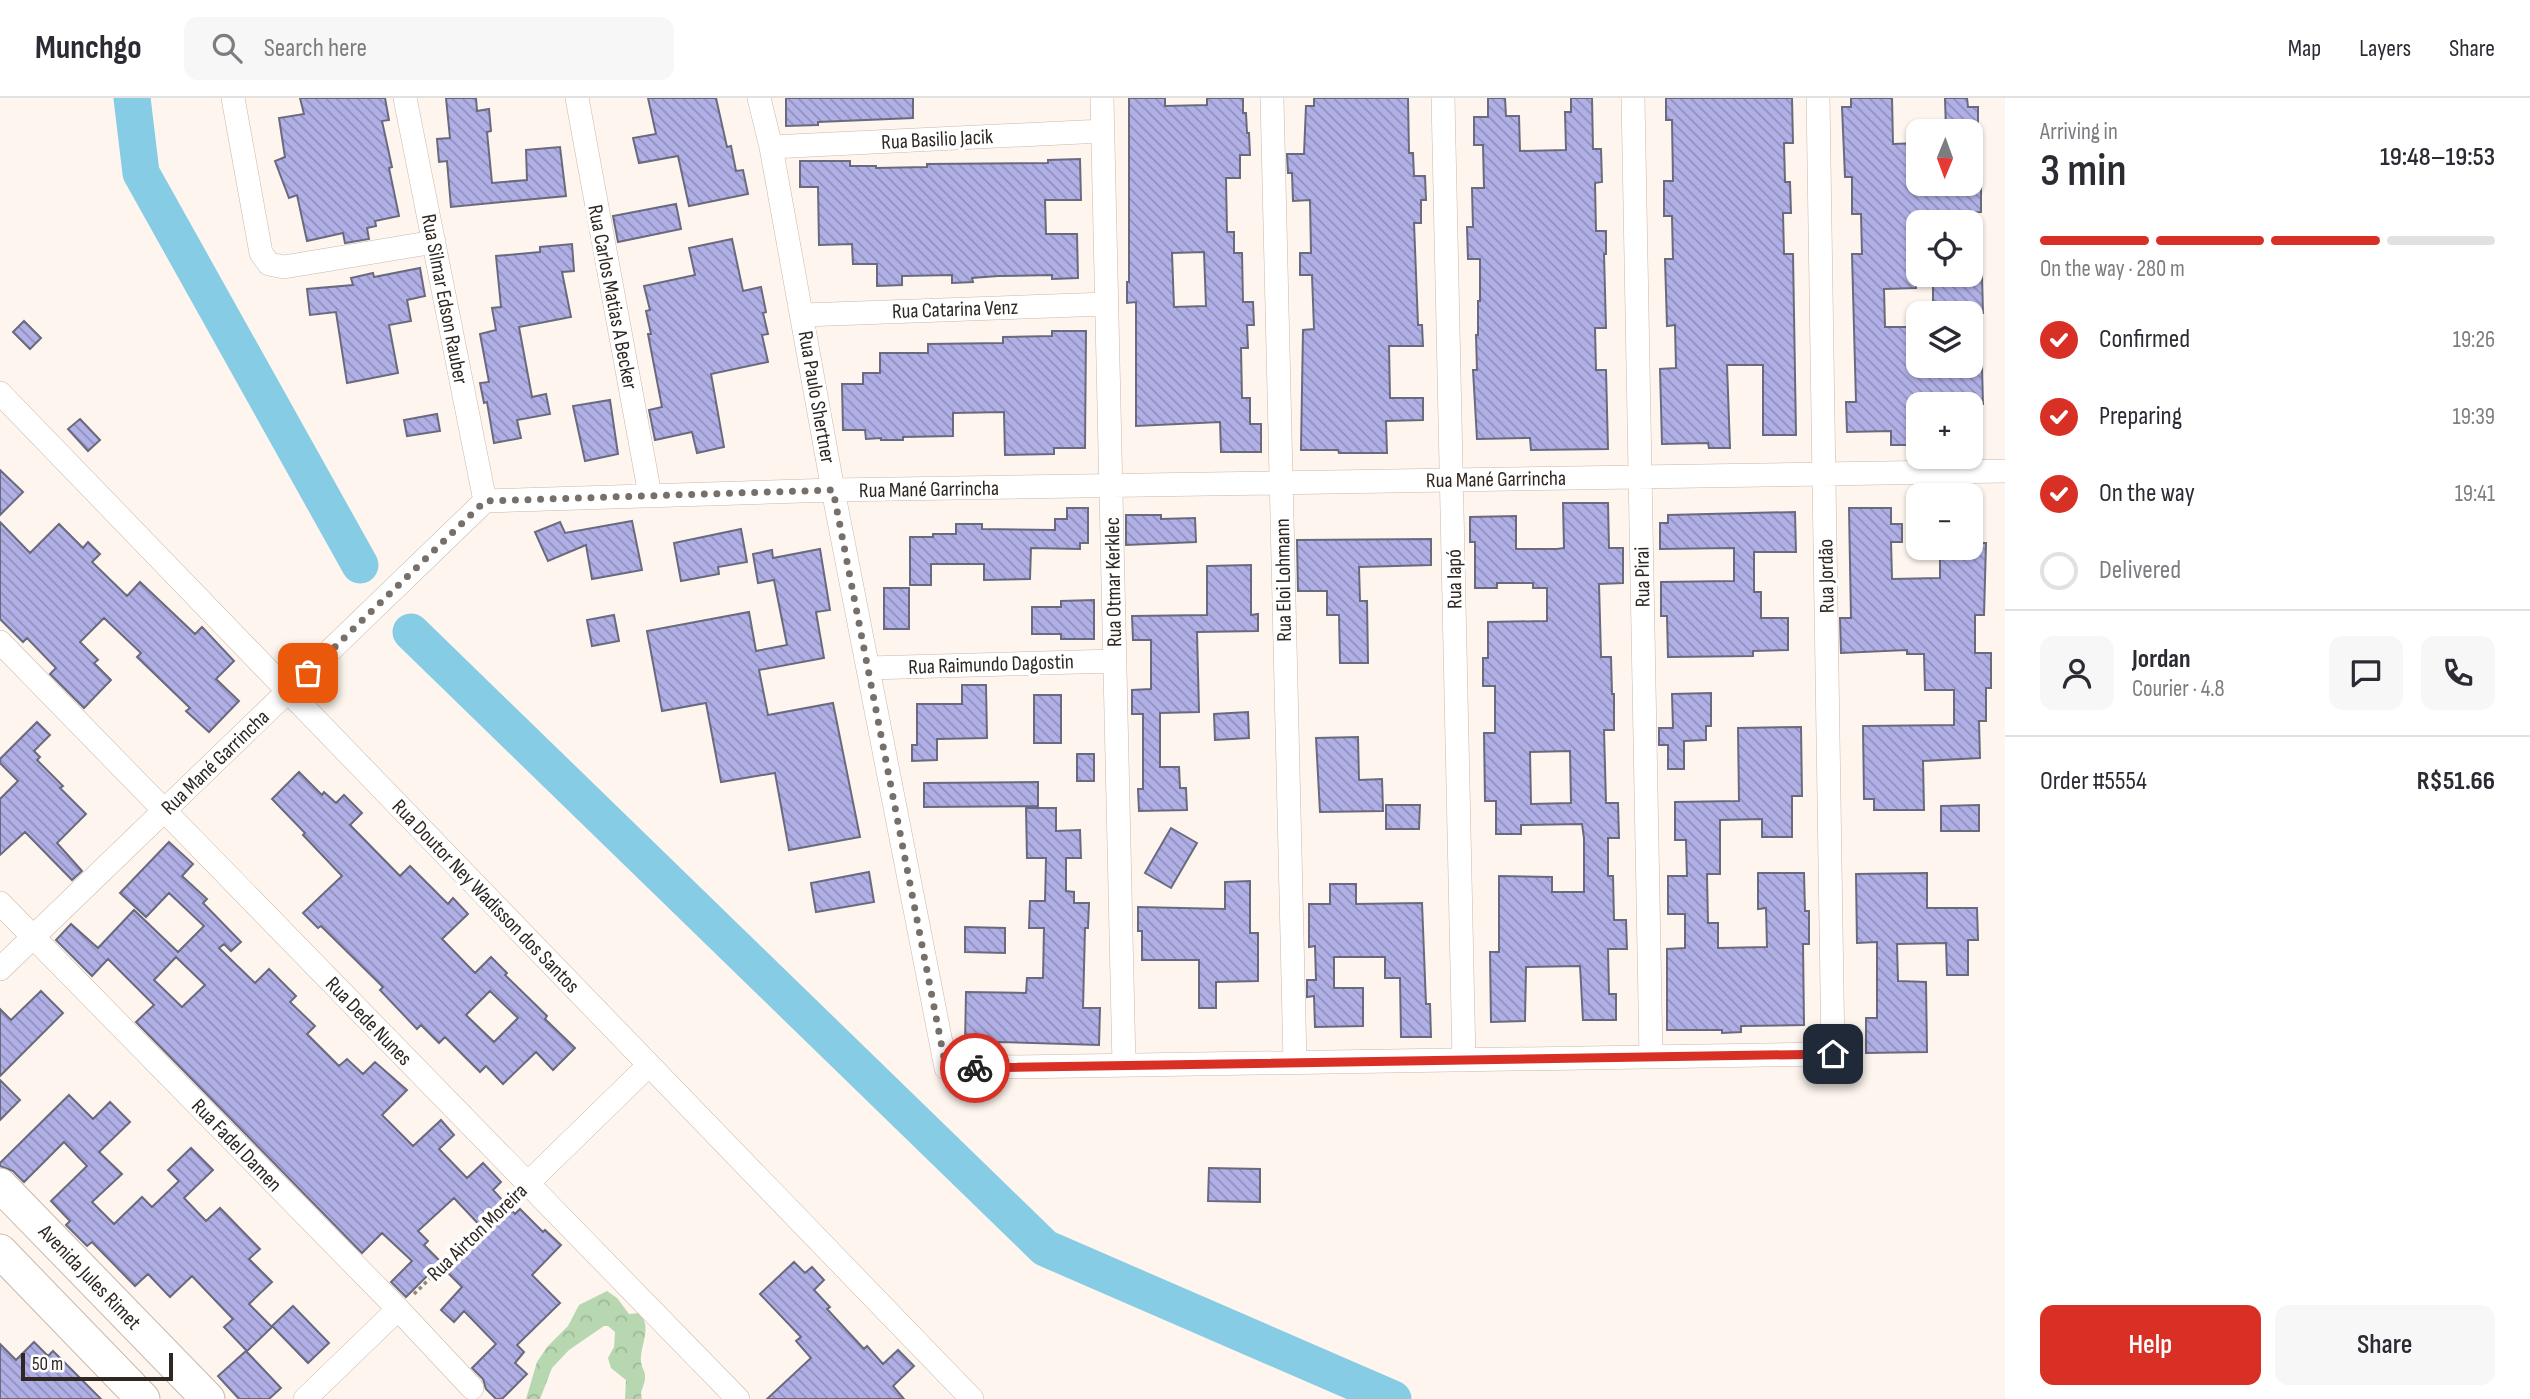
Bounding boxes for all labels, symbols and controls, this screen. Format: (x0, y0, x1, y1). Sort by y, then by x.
search box (184, 17, 674, 80)
text: Munchgo (35, 28, 142, 68)
icon: search (208, 29, 246, 67)
text: Search here (264, 33, 367, 64)
text: Map (2288, 34, 2321, 63)
text: Layers (2359, 34, 2411, 63)
text: Share (2449, 34, 2495, 63)
text: Arriving in (2040, 118, 2118, 146)
north arrow (1906, 119, 1983, 196)
map controls (1906, 119, 1983, 560)
street label: Rua Basilio Jacik (881, 124, 994, 155)
text: 19:48–19:53 (2380, 142, 2495, 173)
text: 3 min (2040, 144, 2127, 199)
street label: Rua Carlos Matias A Becker (582, 203, 643, 392)
button: locate (1906, 210, 1983, 287)
street label: Rua Silmar Edson Rauber (416, 212, 473, 386)
text: On the way · 280 m (2040, 255, 2185, 283)
street label: Rua Catarina Venz (891, 295, 1019, 324)
button: layers (1906, 301, 1983, 378)
icon: check (2040, 321, 2078, 359)
text: Confirmed (2099, 324, 2190, 355)
text: 19:26 (2453, 326, 2495, 354)
street label: Rua Paulo Shertner (793, 329, 840, 465)
button: + (1906, 392, 1983, 469)
icon: check (2040, 398, 2078, 436)
text: Preparing (2099, 401, 2182, 432)
text: 19:39 (2453, 403, 2495, 431)
street label: Rua Mané Garrincha (1426, 466, 1566, 493)
icon: check (2040, 475, 2078, 513)
street label: Rua Mané Garrincha (859, 476, 999, 503)
text: On the way (2099, 478, 2195, 509)
text: 19:41 (2455, 480, 2495, 508)
button: − (1906, 483, 1983, 560)
street label: Rua Otmar Kerklec (1100, 517, 1127, 647)
street label: Rua Eloi Lohmann (1270, 518, 1297, 642)
street label: Rua Jordão (1813, 539, 1840, 613)
street label: Rua Pirai (1629, 547, 1656, 607)
street label: Rua Iapó (1441, 549, 1468, 609)
text: Delivered (2099, 555, 2181, 586)
button: person (2040, 636, 2114, 710)
button: chat (2329, 636, 2403, 710)
button: phone (2421, 636, 2495, 710)
pin (278, 643, 338, 703)
text: Jordan (2132, 644, 2190, 675)
street label: Rua Raimundo Dagostin (908, 649, 1074, 680)
icon: bag (289, 654, 327, 692)
text: Courier · 4.8 (2132, 675, 2225, 703)
street label: Rua Mané Garrincha (156, 705, 274, 820)
text: Order #5554 (2040, 766, 2147, 797)
text: R$51.66 (2417, 766, 2495, 797)
street label: Rua Doutor Ney Wadisson dos Santos (387, 794, 585, 998)
street label: Rua Dede Nunes (320, 972, 417, 1071)
pin (1803, 1024, 1863, 1084)
courier (940, 1033, 1010, 1103)
icon: home (1814, 1035, 1852, 1073)
icon: bike (956, 1049, 994, 1087)
street label: Rua Fadel Damen (186, 1094, 287, 1197)
street label: Rua Airton Moreira (422, 1178, 533, 1286)
street label: Avenida Jules Rimet (33, 1219, 146, 1335)
button: Help (2040, 1305, 2261, 1385)
button: Share (2275, 1305, 2495, 1385)
scale bar (21, 1350, 173, 1382)
text: 50 m (32, 1353, 63, 1376)

